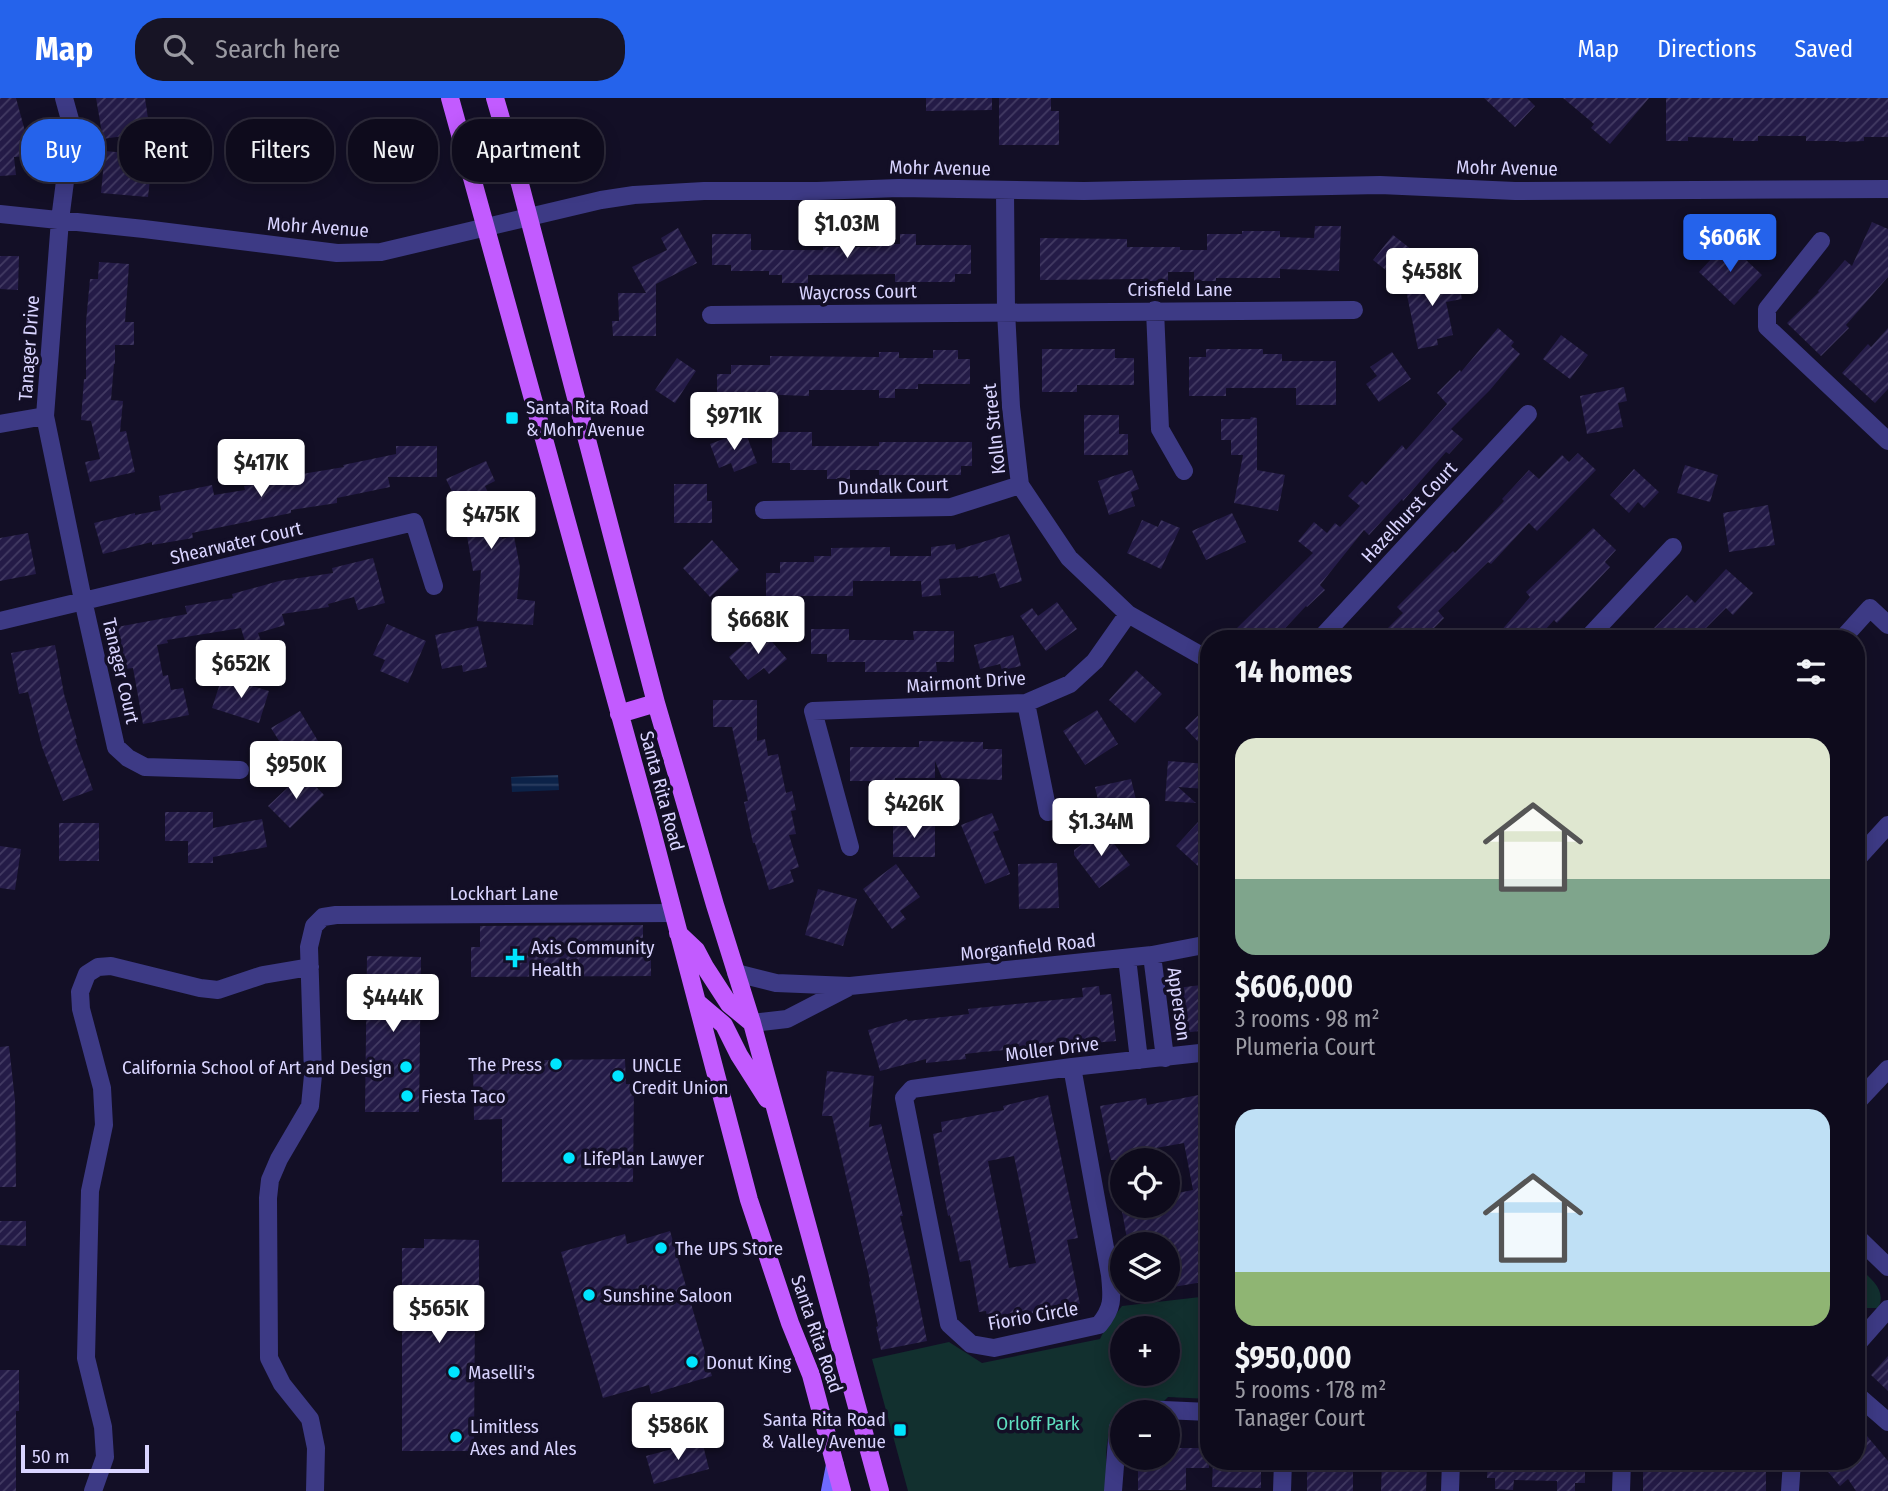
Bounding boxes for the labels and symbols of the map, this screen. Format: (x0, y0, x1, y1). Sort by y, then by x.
street label: Mohr Avenue (889, 156, 991, 180)
street label: Mohr Avenue (1456, 156, 1558, 180)
pin: $1.03M (790, 200, 904, 260)
street label: Mohr Avenue (266, 212, 370, 242)
pin: $606K (1681, 214, 1779, 274)
pin: $458K (1383, 248, 1481, 308)
street label: Crisfield Lane (1128, 278, 1232, 301)
street label: Waycross Court (799, 279, 918, 305)
street label: Tanager Drive (14, 295, 44, 401)
street label: Kolln Street (978, 382, 1010, 475)
pin: $971K (685, 392, 783, 452)
place label: Santa Rita Road & Mohr Avenue (526, 396, 649, 441)
marker: Santa Rita Road & Mohr Avenue (504, 410, 520, 426)
pin: $417K (212, 440, 310, 499)
street label: Hazelhurst Court (1356, 456, 1462, 567)
street label: Dundalk Court (837, 473, 949, 499)
pin: $475K (442, 491, 540, 551)
street label: Shearwater Court (168, 516, 305, 569)
pin: $668K (709, 596, 807, 656)
street label: Tanager Court (98, 616, 144, 727)
pin: $652K (192, 640, 290, 700)
street label: Mairmont Drive (905, 666, 1027, 698)
street label: Santa Rita Road (635, 729, 689, 853)
pin: $950K (247, 742, 345, 801)
pin: $426K (865, 780, 963, 840)
pin: $1.34M (1044, 798, 1158, 858)
street label: Lockhart Lane (450, 882, 558, 905)
street label: Morganfield Road (959, 928, 1097, 966)
place label: Axis Community Health (531, 936, 655, 981)
marker: Axis Community Health (505, 948, 525, 968)
street label: Apperson (1162, 966, 1196, 1042)
pin: $444K (344, 974, 442, 1034)
street label: Moller Drive (1004, 1032, 1100, 1066)
place label: The Press (468, 1053, 542, 1076)
place label: UNCLE Credit Union (632, 1054, 728, 1099)
place label: California School of Art and Design (122, 1056, 392, 1079)
marker: The Press (548, 1056, 564, 1072)
marker: California School of Art and Design (398, 1059, 414, 1075)
marker: UNCLE Credit Union (610, 1068, 626, 1084)
place label: Fiesta Taco (421, 1085, 506, 1108)
marker: Fiesta Taco (399, 1088, 415, 1104)
place label: LifePlan Lawyer (583, 1147, 704, 1170)
marker: LifePlan Lawyer (561, 1150, 577, 1166)
place label: The UPS Store (675, 1237, 783, 1260)
marker: The UPS Store (653, 1240, 669, 1256)
street label: Santa Rita Road (786, 1272, 848, 1396)
place label: Sunshine Saloon (603, 1284, 733, 1307)
pin: $565K (390, 1286, 488, 1345)
marker: Sunshine Saloon (581, 1287, 597, 1303)
street label: Fiorio Circle (986, 1297, 1080, 1335)
place label: Donut King (706, 1351, 792, 1374)
marker: Donut King (684, 1354, 700, 1370)
place label: Maselli's (468, 1361, 535, 1384)
marker: Maselli's (446, 1364, 462, 1380)
pin: $586K (629, 1402, 727, 1462)
place label: Santa Rita Road & Valley Avenue (762, 1408, 886, 1453)
park label: Orloff Park (996, 1412, 1080, 1435)
place label: Limitless Axes and Ales (470, 1415, 577, 1460)
marker: Santa Rita Road & Valley Avenue (892, 1422, 908, 1438)
marker: Limitless Axes and Ales (448, 1429, 464, 1445)
scale bar (21, 1442, 149, 1474)

